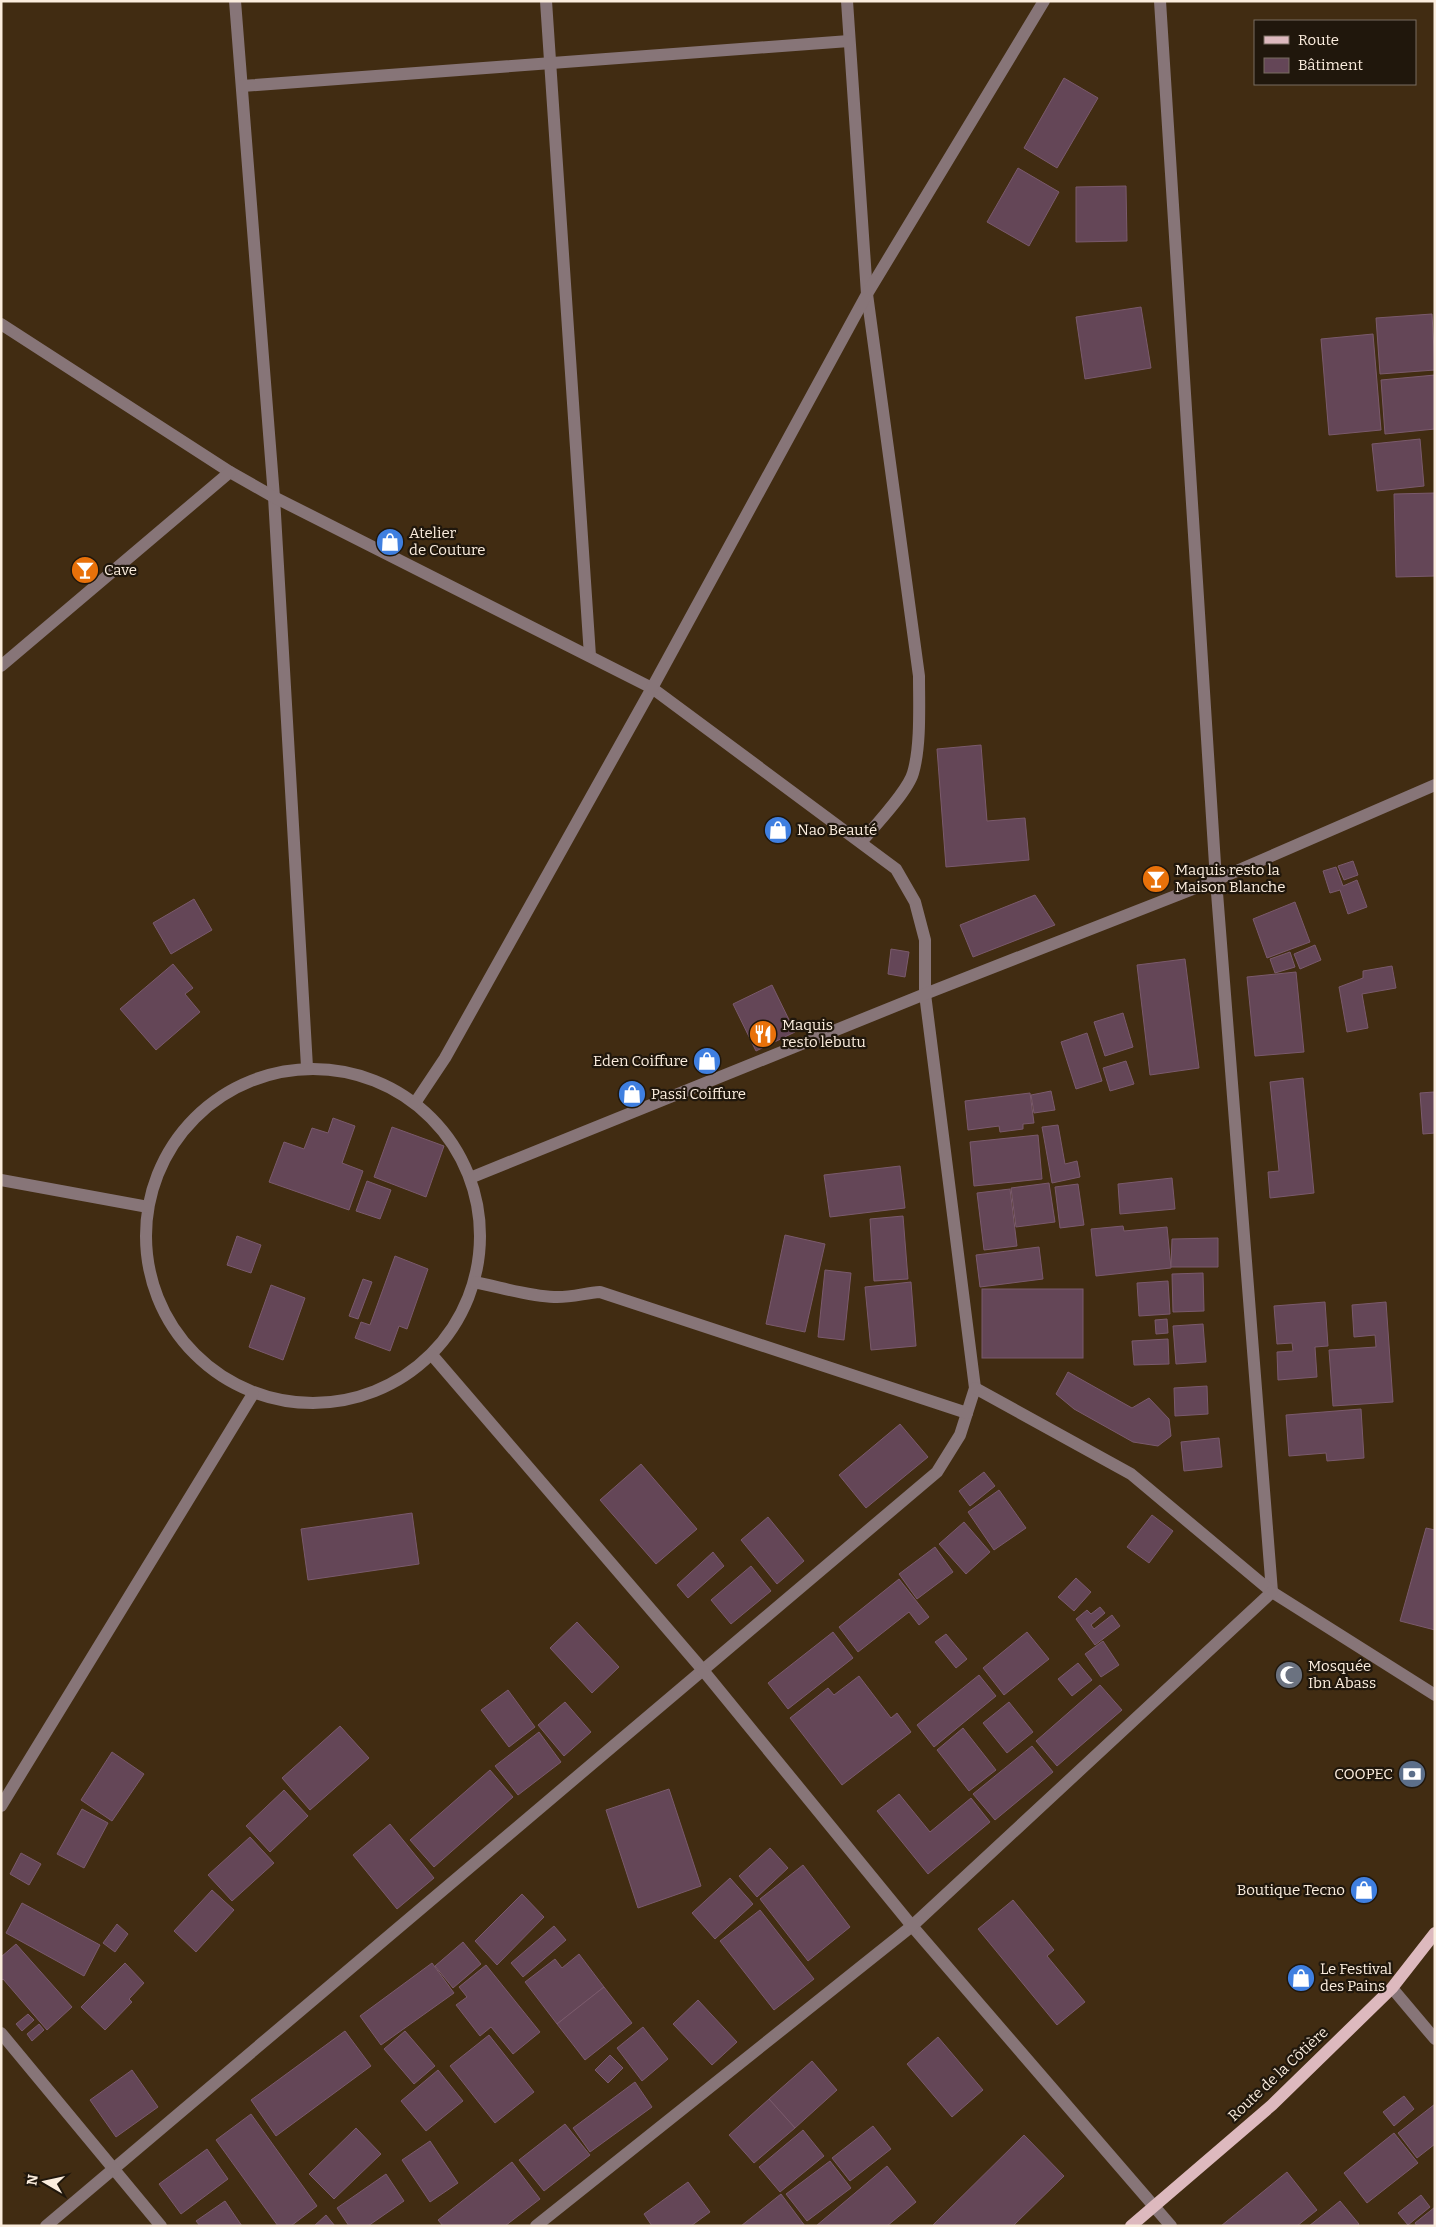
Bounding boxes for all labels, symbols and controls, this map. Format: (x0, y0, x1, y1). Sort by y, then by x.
legend (1254, 20, 1416, 85)
text: Route (1298, 31, 1339, 49)
text: Bâtiment (1298, 56, 1363, 74)
place label: Atelier de Couture (409, 524, 486, 559)
shop icon: Atelier de Couture (375, 527, 405, 557)
bar icon: Cave (70, 555, 100, 585)
place label: Cave (104, 561, 137, 579)
shop icon: Nao Beauté (763, 815, 793, 845)
place label: Nao Beauté (797, 821, 877, 839)
place label: Maquis resto la Maison Blanche (1175, 861, 1285, 896)
bar icon: Maquis resto la Maison Blanche (1141, 864, 1171, 894)
place label: Maquis resto lebutu (782, 1016, 866, 1051)
restaurant icon: Maquis resto lebutu (748, 1019, 778, 1049)
shop icon: Eden Coiffure (692, 1046, 722, 1076)
place label: Eden Coiffure (593, 1052, 688, 1070)
shop icon: Passi Coiffure (617, 1079, 647, 1109)
place label: Passi Coiffure (651, 1085, 746, 1103)
place label: Mosquée Ibn Abass (1308, 1657, 1376, 1692)
mosque icon: Mosquée Ibn Abass (1274, 1660, 1304, 1690)
bank icon: COOPEC (1397, 1759, 1427, 1789)
place label: COOPEC (1334, 1765, 1393, 1783)
shop icon: Boutique Tecno (1349, 1875, 1379, 1905)
place label: Boutique Tecno (1237, 1881, 1345, 1899)
place label: Le Festival des Pains (1320, 1960, 1392, 1995)
shop icon: Le Festival des Pains (1286, 1963, 1316, 1993)
street label: Route de la Côtière (1224, 2023, 1332, 2125)
north arrow (20, 2157, 70, 2207)
text: N (23, 2173, 42, 2187)

